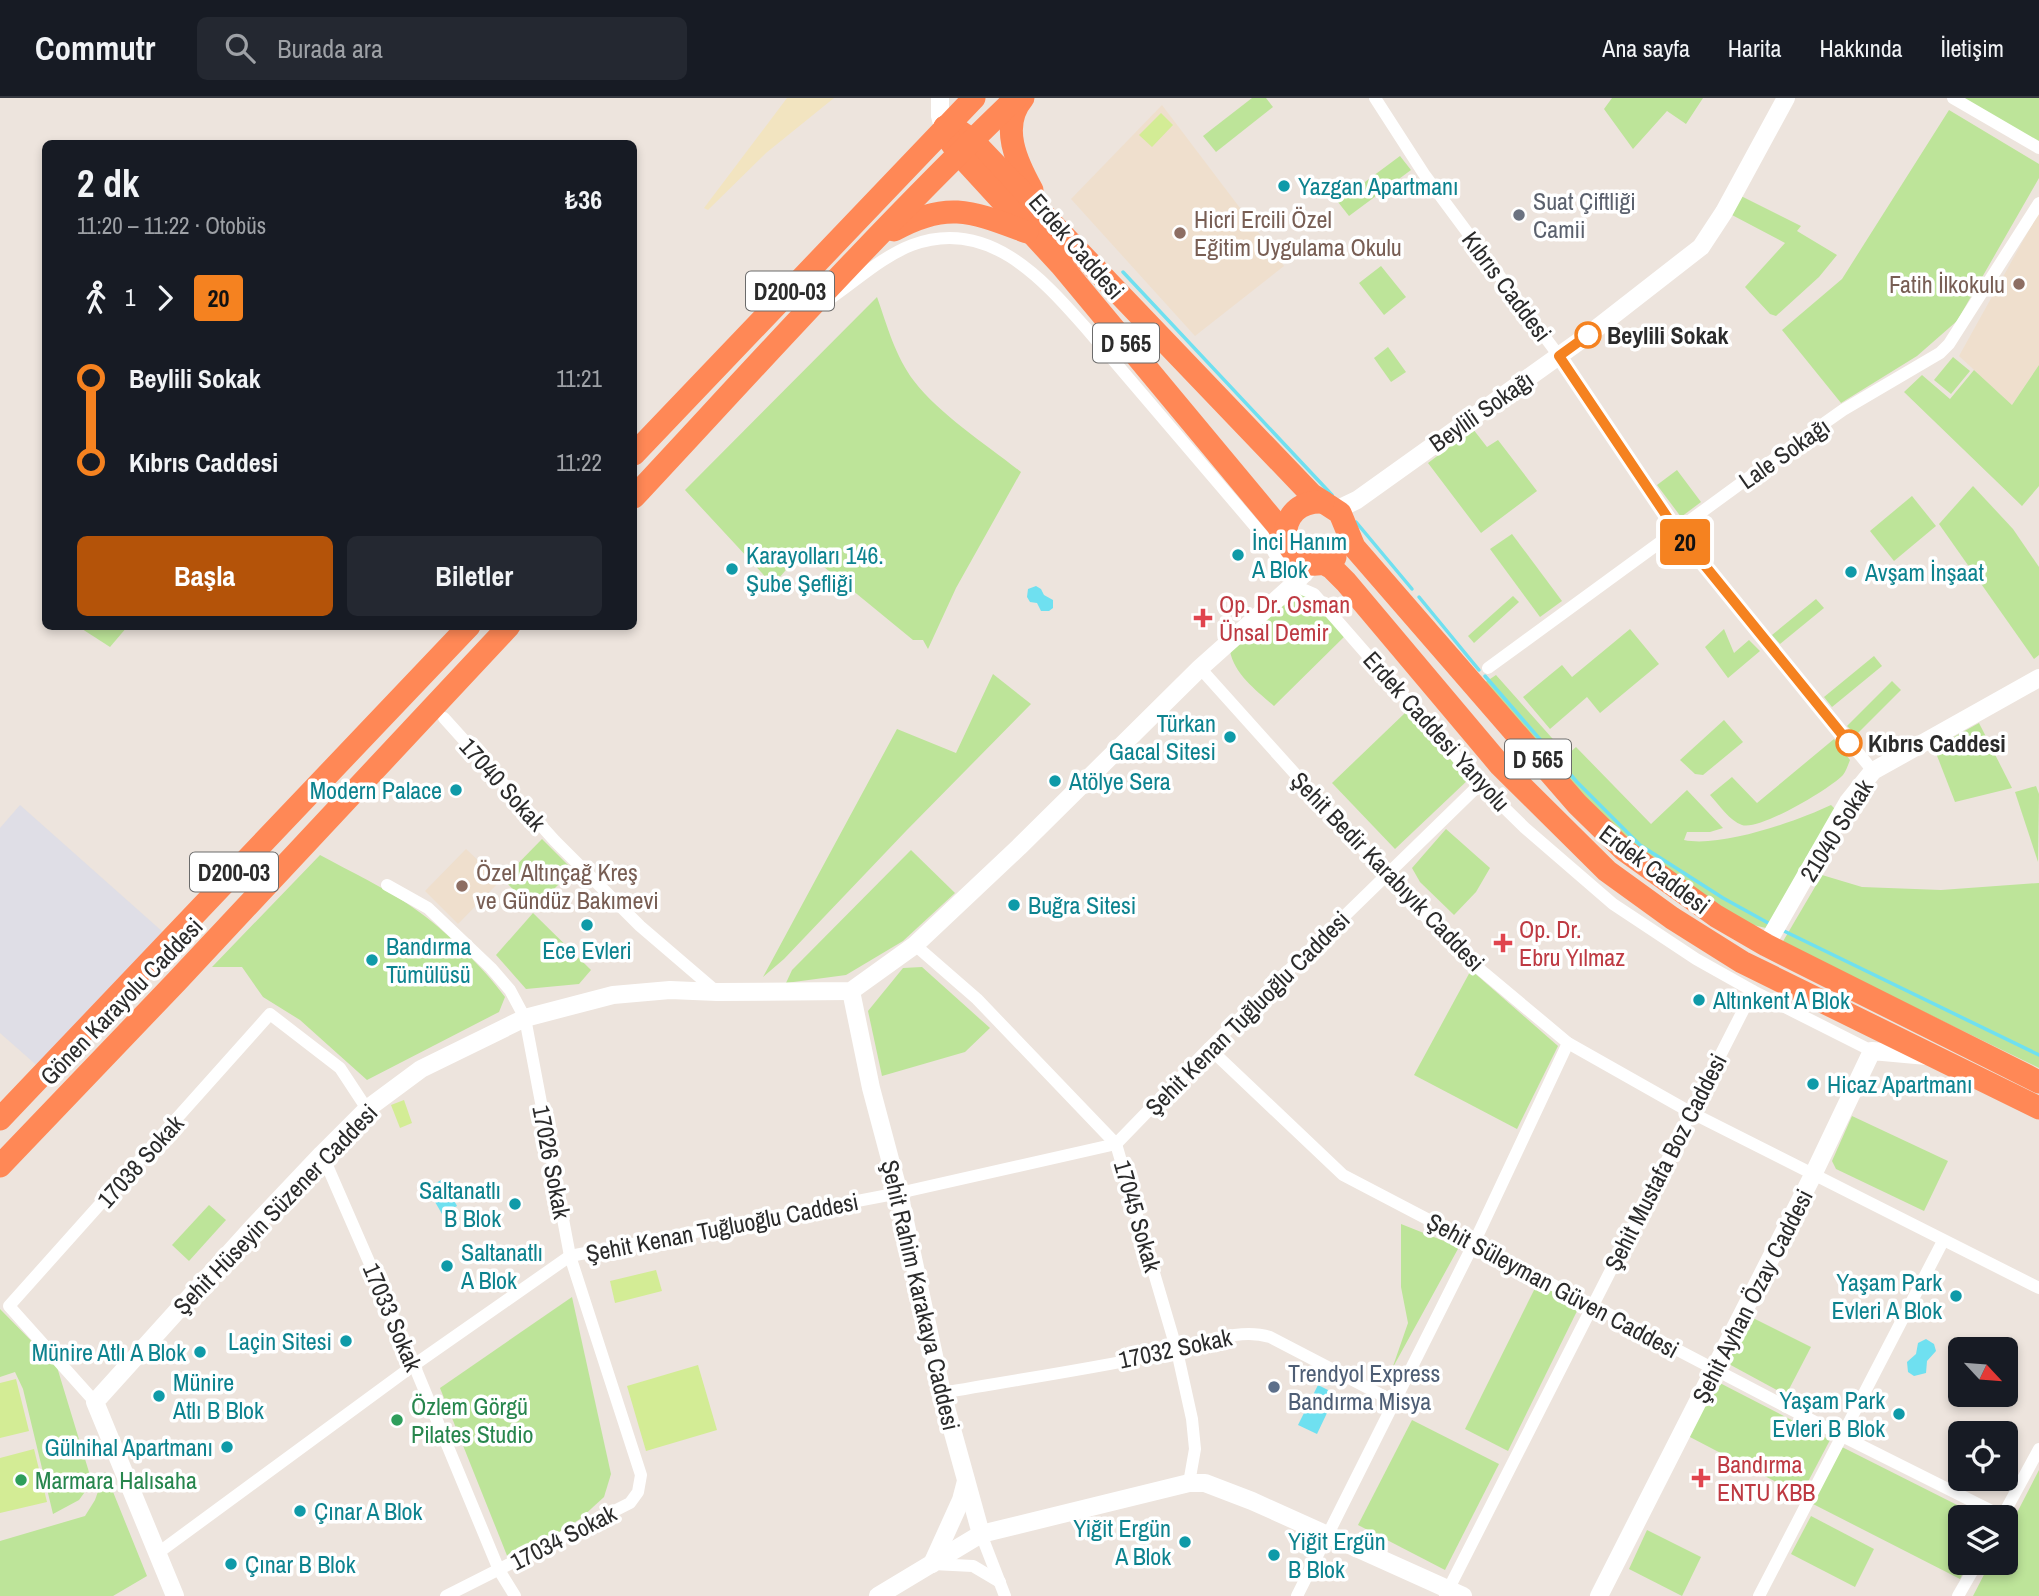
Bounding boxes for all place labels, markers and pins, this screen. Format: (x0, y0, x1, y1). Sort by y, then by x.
place label: Yazgan Apartmanı (1298, 170, 1459, 202)
marker: Yazgan Apartmanı (1276, 178, 1292, 194)
place label: Suat Çiftliği Camii (1533, 185, 1636, 245)
place label: Hicri Ercili Özel Eğitim Uygulama Okulu (1194, 203, 1402, 263)
marker: Suat Çiftliği Camii (1511, 207, 1527, 223)
marker: Hicri Ercili Özel Eğitim Uygulama Okulu (1172, 225, 1188, 241)
place label: Fatih İlkokulu (1889, 268, 2005, 300)
marker: Fatih İlkokulu (2011, 276, 2027, 292)
place label: Beylili Sokak (1607, 319, 1728, 351)
marker: Beylili Sokak (1575, 322, 1601, 348)
place label: İnci Hanım A Blok (1251, 525, 1347, 585)
place label: Karayolları 146. Şube Şefliği (746, 539, 884, 599)
marker: İnci Hanım A Blok (1230, 547, 1246, 563)
place label: Avşam İnşaat (1864, 556, 1984, 588)
marker: Karayolları 146. Şube Şefliği (724, 561, 740, 577)
marker: Avşam İnşaat (1843, 564, 1859, 580)
place label: Op. Dr. Osman Ünsal Demir (1219, 588, 1350, 648)
marker: Op. Dr. Osman Ünsal Demir (1193, 608, 1213, 628)
place label: Türkan Gacal Sitesi (1109, 707, 1216, 767)
place label: Kıbrıs Caddesi (1868, 727, 2006, 759)
marker: Türkan Gacal Sitesi (1222, 729, 1238, 745)
marker: Kıbrıs Caddesi (1836, 730, 1862, 756)
place label: Atölye Sera (1068, 765, 1171, 797)
marker: Atölye Sera (1047, 773, 1063, 789)
place label: Modern Palace (310, 774, 442, 806)
marker: Modern Palace (448, 782, 464, 798)
place label: Özel Altınçağ Kreş ve Gündüz Bakımevi (476, 856, 659, 916)
marker: Özel Altınçağ Kreş ve Gündüz Bakımevi (454, 878, 470, 894)
place label: Buğra Sitesi (1028, 889, 1136, 921)
marker: Buğra Sitesi (1006, 897, 1022, 913)
place label: Op. Dr. Ebru Yılmaz (1519, 913, 1625, 973)
marker: Ece Evleri (579, 917, 595, 933)
place label: Bandırma Tümülüsü (386, 930, 471, 990)
marker: Op. Dr. Ebru Yılmaz (1493, 933, 1513, 953)
place label: Ece Evleri (542, 934, 632, 966)
marker: Bandırma Tümülüsü (364, 952, 380, 968)
place label: Altınkent A Blok (1712, 984, 1850, 1016)
marker: Altınkent A Blok (1691, 992, 1707, 1008)
place label: Hicaz Apartmanı (1827, 1068, 1973, 1100)
marker: Hicaz Apartmanı (1805, 1076, 1821, 1092)
place label: Saltanatlı B Blok (419, 1174, 501, 1234)
marker: Saltanatlı B Blok (507, 1196, 523, 1212)
place label: Saltanatlı A Blok (460, 1236, 543, 1296)
marker: Saltanatlı A Blok (439, 1258, 455, 1274)
place label: Yaşam Park Evleri A Blok (1832, 1266, 1942, 1326)
marker: Yaşam Park Evleri A Blok (1948, 1288, 1964, 1304)
place label: Laçin Sitesi (228, 1325, 332, 1357)
marker: Laçin Sitesi (338, 1333, 354, 1349)
place label: Münire Atlı A Blok (32, 1336, 186, 1368)
marker: Münire Atlı A Blok (192, 1344, 208, 1360)
place label: Trendyol Express Bandırma Misya (1288, 1357, 1440, 1417)
place label: Münire Atlı B Blok (172, 1366, 264, 1426)
marker: Trendyol Express Bandırma Misya (1266, 1379, 1282, 1395)
place label: Yaşam Park Evleri B Blok (1772, 1384, 1885, 1444)
marker: Münire Atlı B Blok (151, 1388, 167, 1404)
place label: Özlem Görgü Pilates Studio (411, 1390, 534, 1450)
marker: Yaşam Park Evleri B Blok (1891, 1406, 1907, 1422)
marker: Özlem Görgü Pilates Studio (389, 1412, 405, 1428)
place label: Gülnihal Apartmanı (45, 1431, 213, 1463)
marker: Gülnihal Apartmanı (219, 1439, 235, 1455)
place label: Bandırma ENTU KBB (1717, 1448, 1815, 1508)
place label: Marmara Halısaha (35, 1464, 197, 1496)
marker: Bandırma ENTU KBB (1691, 1468, 1711, 1488)
marker: Marmara Halısaha (13, 1472, 29, 1488)
place label: Çınar A Blok (314, 1495, 422, 1527)
marker: Çınar A Blok (292, 1503, 308, 1519)
place label: Yiğit Ergün A Blok (1073, 1512, 1171, 1572)
place label: Yiğit Ergün B Blok (1288, 1525, 1386, 1585)
marker: Yiğit Ergün A Blok (1177, 1534, 1193, 1550)
marker: Yiğit Ergün B Blok (1266, 1547, 1282, 1563)
place label: Çınar B Blok (245, 1548, 356, 1580)
marker: Çınar B Blok (223, 1556, 239, 1572)

